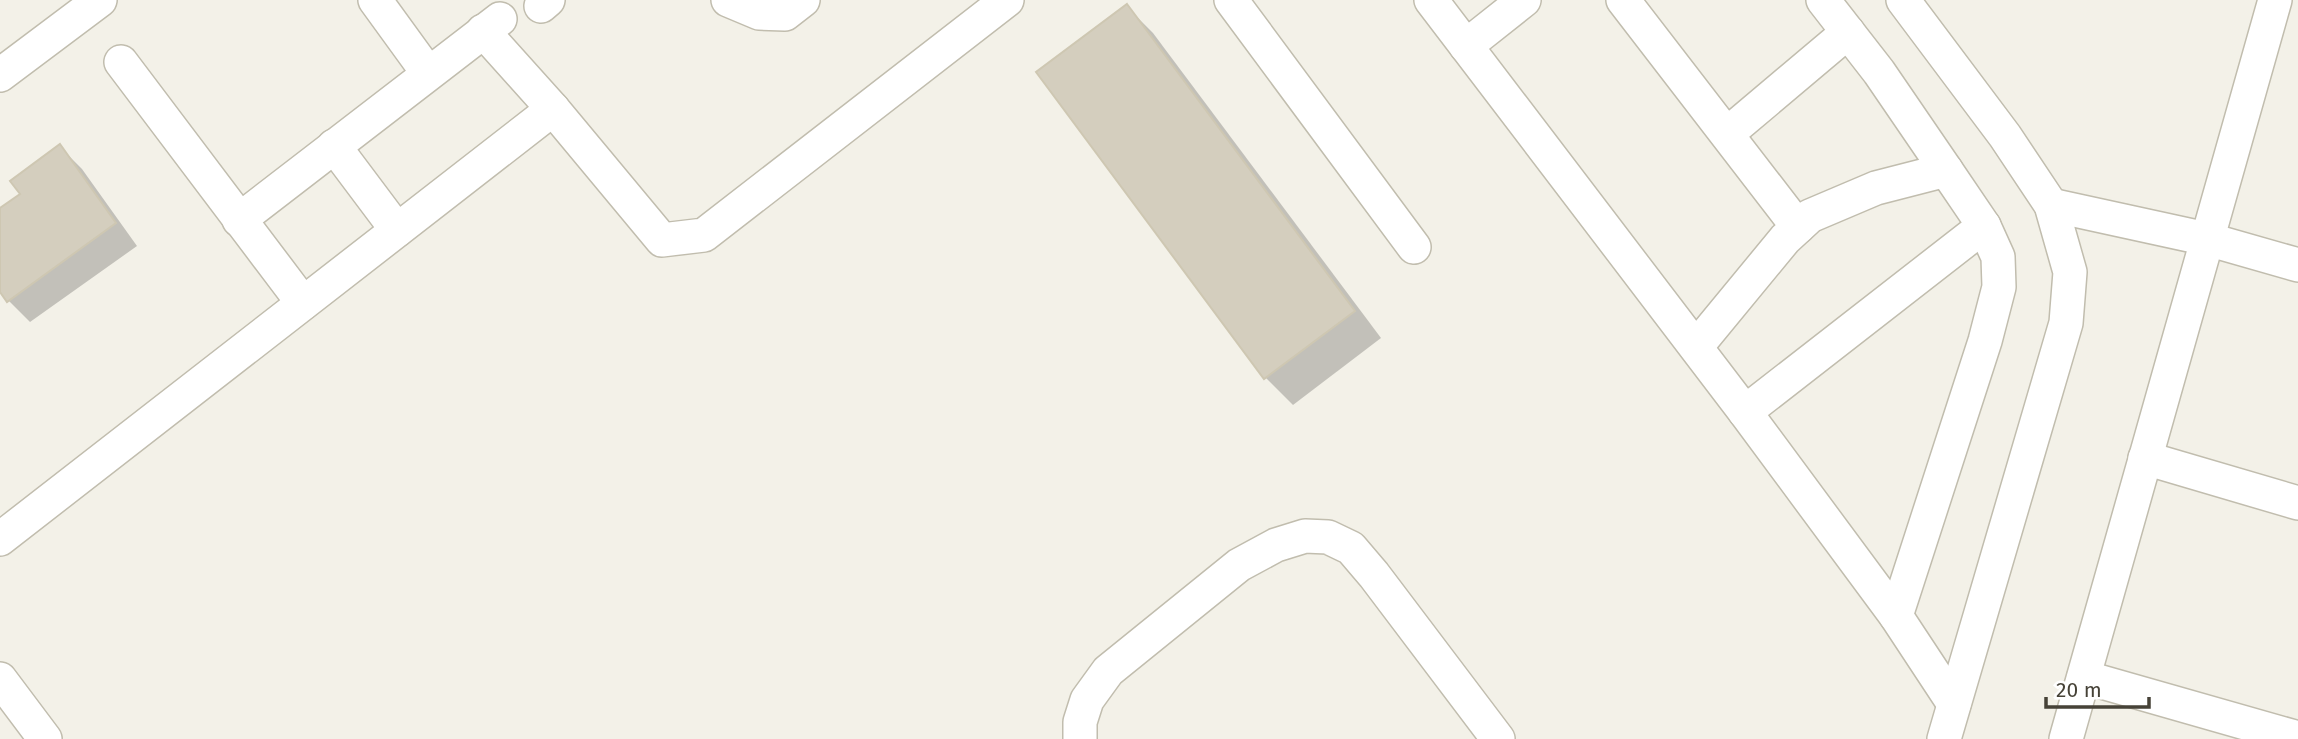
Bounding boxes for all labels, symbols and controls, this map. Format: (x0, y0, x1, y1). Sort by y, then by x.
scale bar (2046, 666, 2149, 710)
text: 20 m (2056, 677, 2102, 703)

